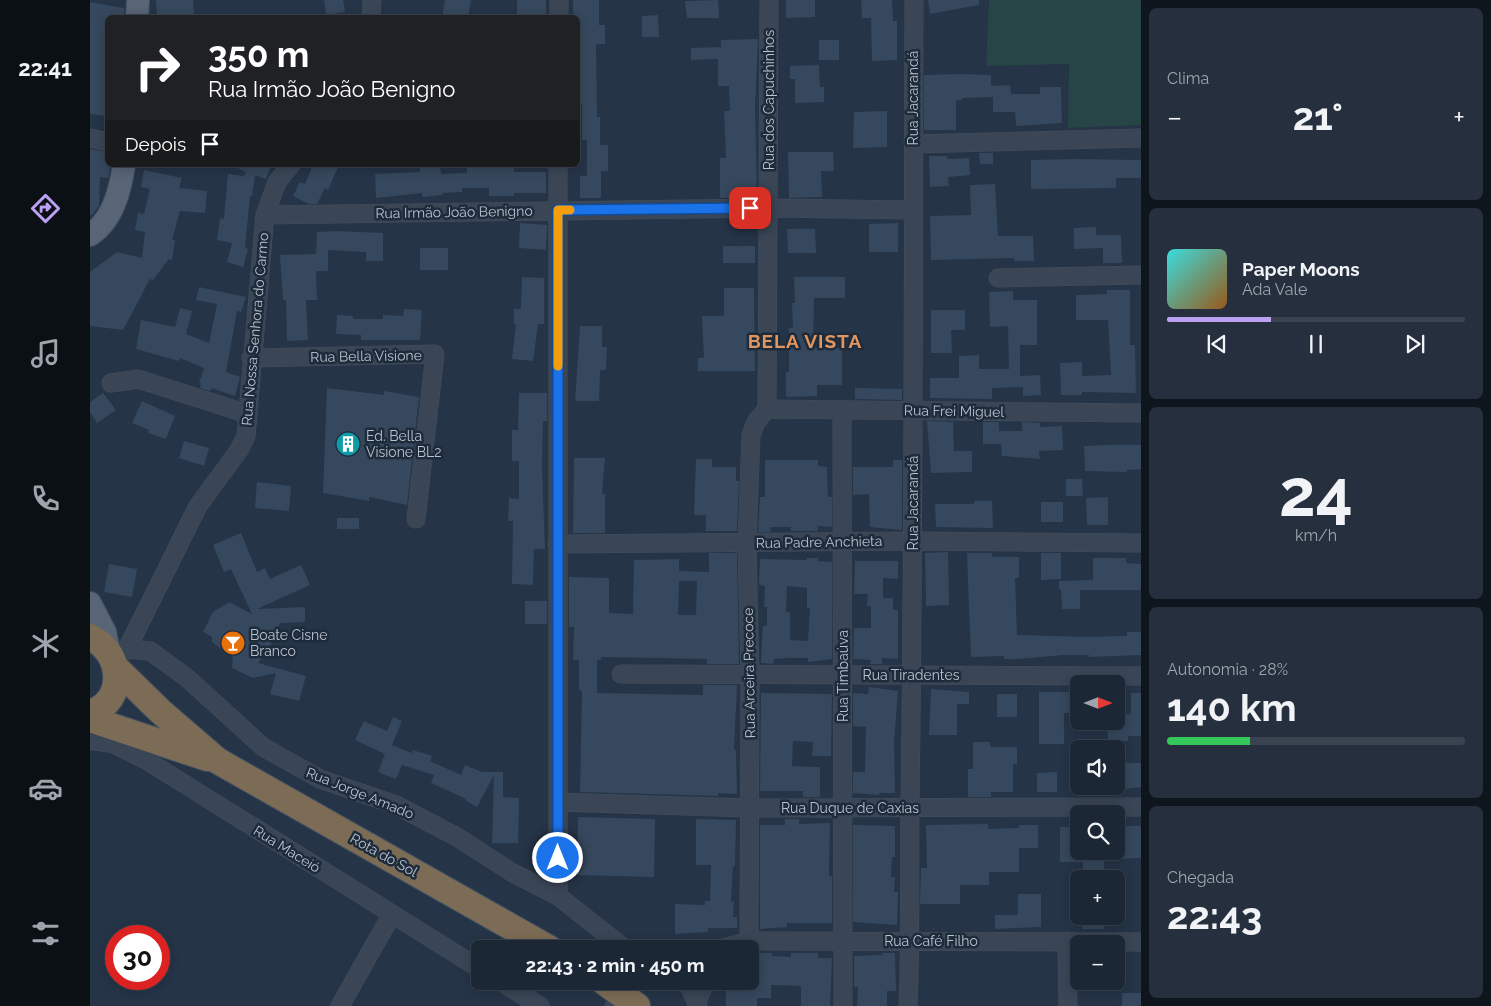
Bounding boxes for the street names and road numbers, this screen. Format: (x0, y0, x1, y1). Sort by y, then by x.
street label: Rua dos Capuchinhos (761, 30, 777, 170)
street label: Rua Jacarandá (905, 51, 921, 145)
street label: Rua Irmão João Benigno (375, 203, 533, 221)
street label: Rua Nossa Senhora do Carmo (239, 232, 271, 426)
street label: Rua Bella Visione (310, 347, 422, 365)
street label: Rua Frei Miguel (904, 402, 1004, 420)
street label: Rua Jacarandá (905, 456, 921, 550)
street label: Rua Padre Anchieta (756, 533, 882, 551)
street label: Rua Arceira Precoce (740, 608, 758, 738)
street label: Rua Timbaúva (835, 630, 851, 722)
street label: Rua Tiradentes (863, 667, 960, 683)
street label: Rua Jorge Amado (304, 764, 416, 822)
street label: Rua Duque de Caxias (781, 800, 919, 816)
street label: Rua Maceió (251, 822, 323, 876)
street label: Rota do Sol (348, 830, 421, 880)
street label: Rua Café Filho (884, 933, 978, 949)

